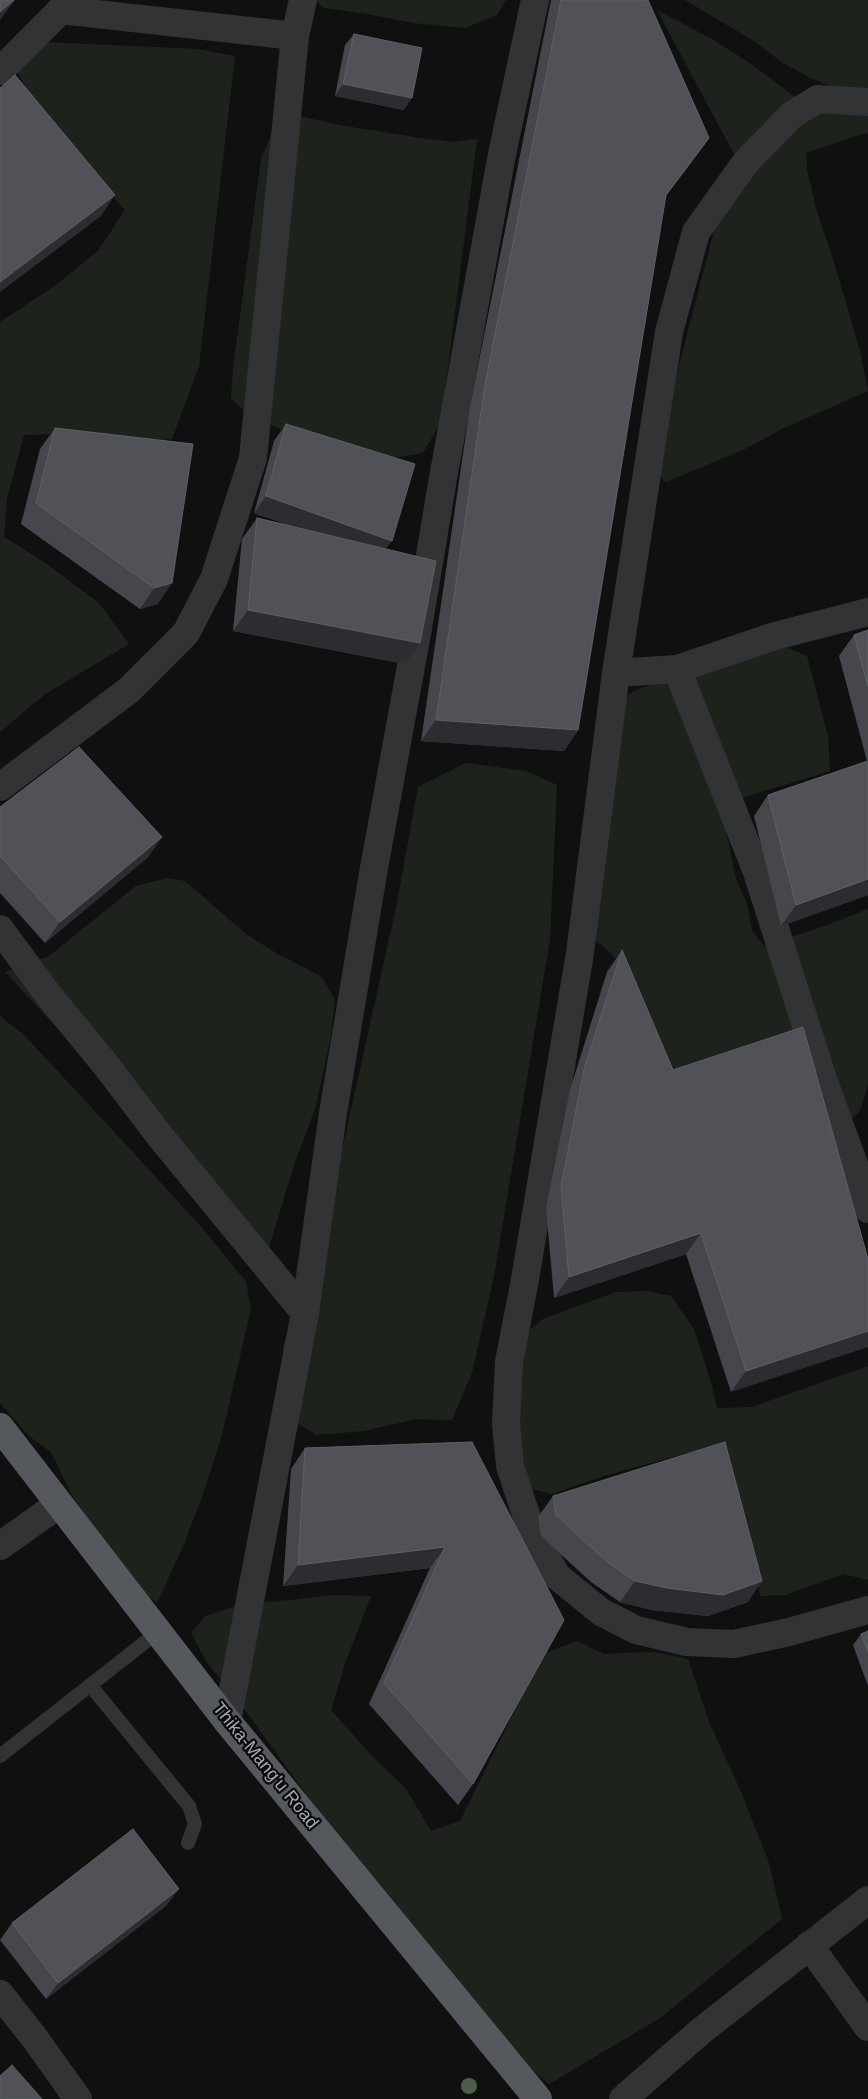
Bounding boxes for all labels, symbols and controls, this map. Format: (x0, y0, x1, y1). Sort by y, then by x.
street label: Thika-Mang'u Road (207, 1698, 323, 1834)

